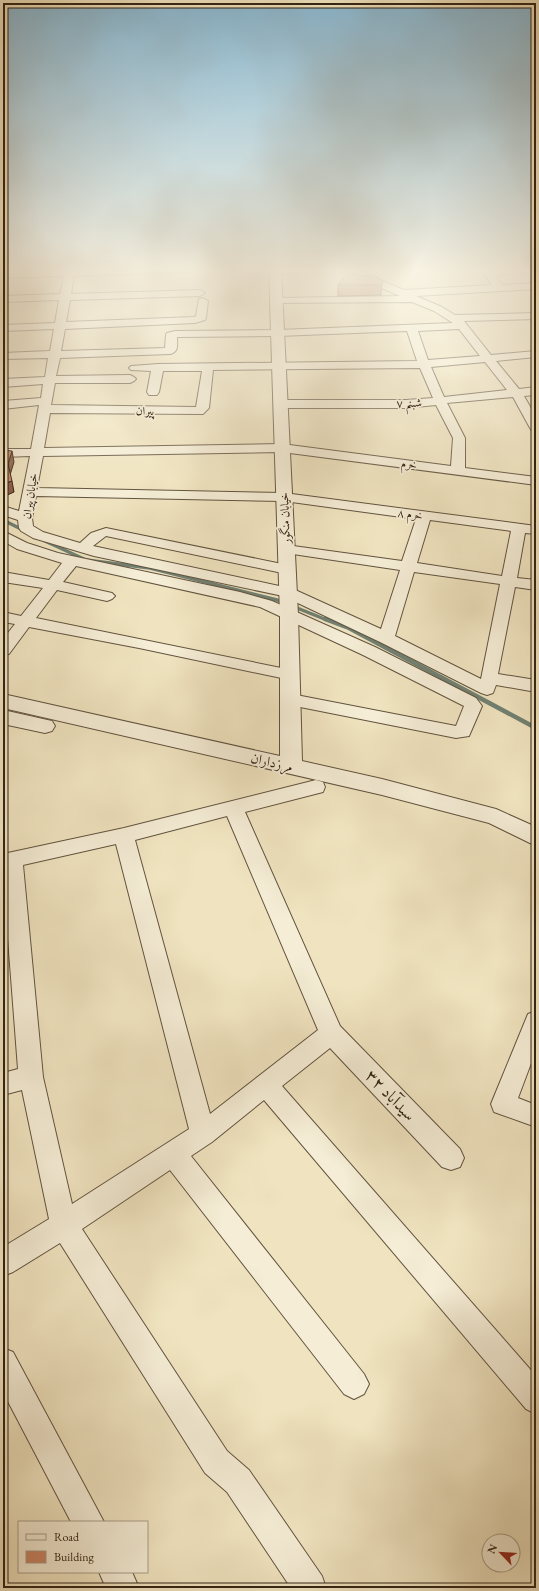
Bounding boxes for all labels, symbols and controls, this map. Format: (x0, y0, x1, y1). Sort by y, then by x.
street label: شبنم ۷ (396, 395, 423, 415)
street label: پیران (136, 403, 155, 420)
street label: خرم (400, 455, 418, 476)
street label: خیابان پیران (18, 472, 43, 520)
street label: خیابان منگور (276, 492, 294, 545)
street label: خرم ۸ (396, 505, 424, 526)
street label: مرزداران (249, 748, 295, 777)
street label: سیدآباد ۳۲ (361, 1064, 421, 1126)
legend (18, 1521, 148, 1573)
text: Road (54, 1529, 80, 1545)
north arrow (481, 1533, 521, 1573)
text: N (484, 1542, 500, 1556)
text: Building (54, 1549, 95, 1565)

